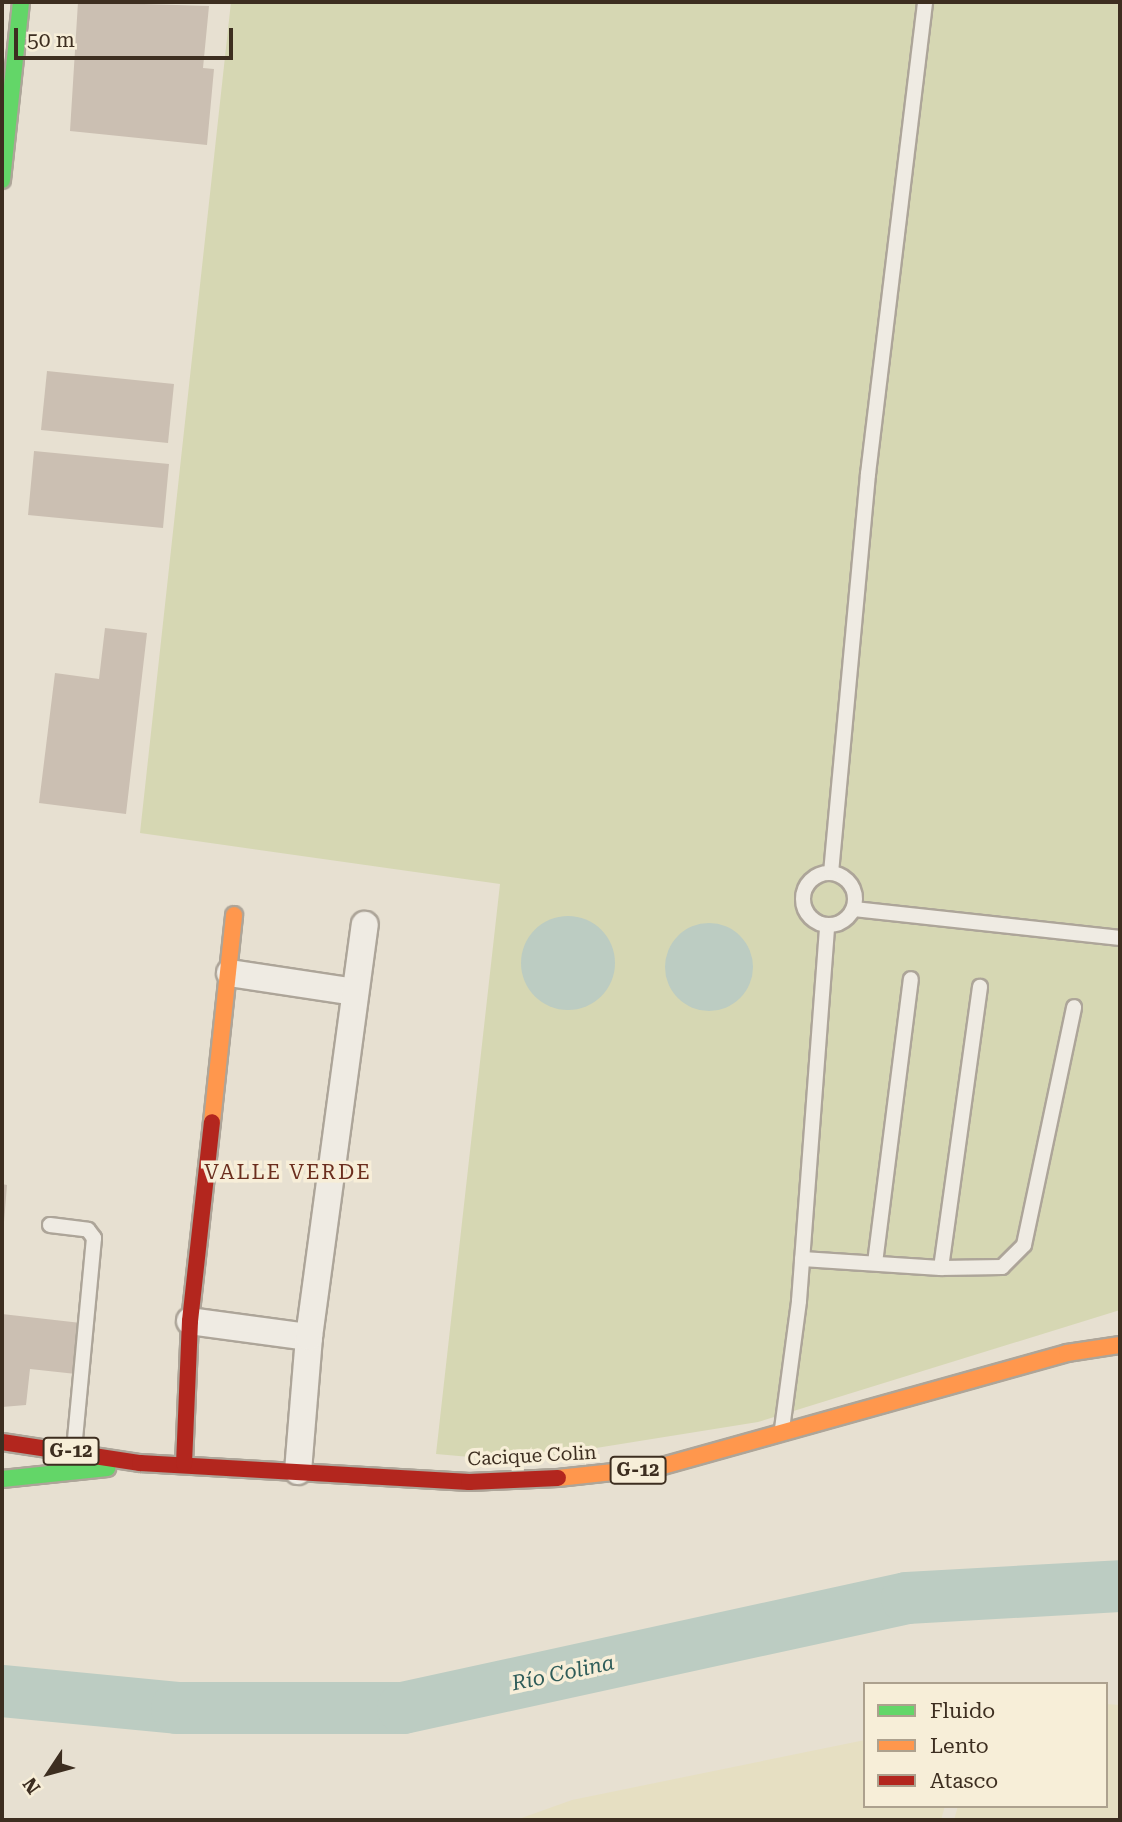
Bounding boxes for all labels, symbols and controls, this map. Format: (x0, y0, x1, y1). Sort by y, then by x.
scale bar (18, 14, 236, 58)
text: 50 m (27, 28, 75, 52)
district label: VALLE VERDE (206, 1159, 370, 1185)
road number: G-12 (41, 1436, 101, 1466)
street label: Cacique Colin (467, 1441, 597, 1471)
road number: G-12 (608, 1456, 668, 1484)
water label: Río Colina (509, 1650, 617, 1696)
legend (863, 1682, 1108, 1808)
text: Fluido (930, 1699, 995, 1723)
text: Lento (930, 1734, 989, 1758)
north arrow (14, 1738, 84, 1808)
text: Atasco (930, 1769, 998, 1793)
text: N (18, 1773, 45, 1798)

